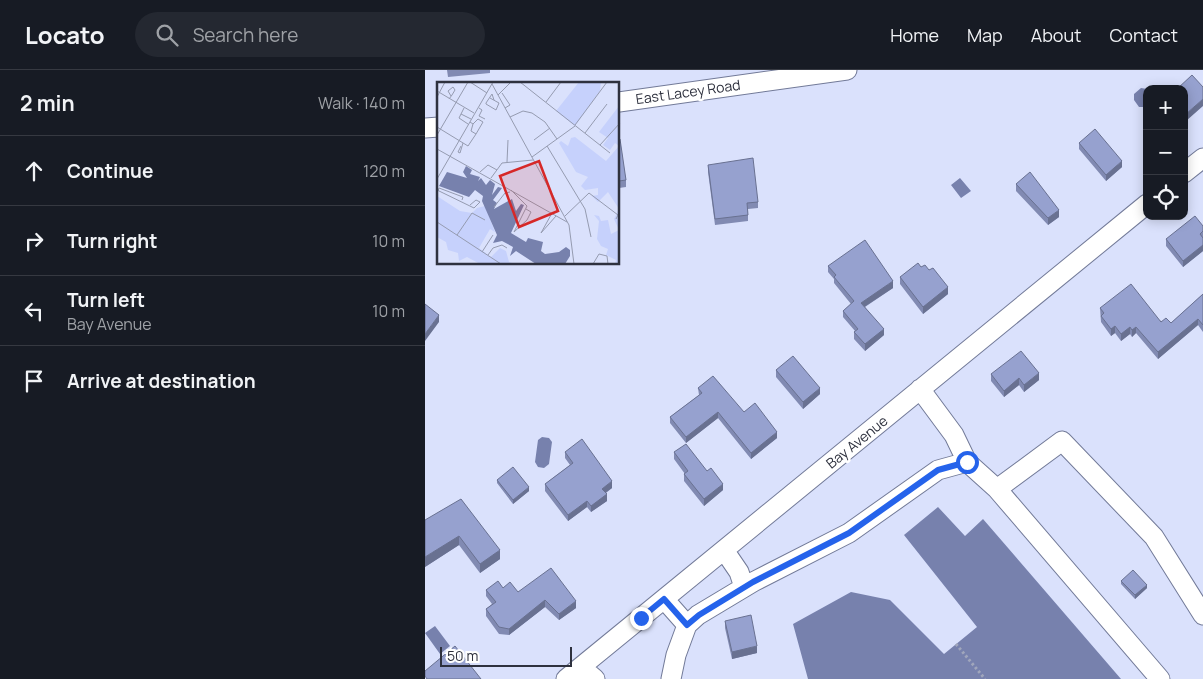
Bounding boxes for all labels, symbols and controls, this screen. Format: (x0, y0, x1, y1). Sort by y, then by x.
search box (135, 12, 485, 57)
text: Locato (25, 18, 105, 51)
icon: search (153, 21, 181, 49)
text: Search here (193, 22, 298, 48)
text: Home (890, 23, 939, 47)
text: Map (967, 23, 1003, 47)
text: About (1031, 23, 1081, 47)
text: Contact (1109, 23, 1178, 47)
street label: East Lacey Road (634, 75, 741, 108)
inset map (437, 82, 620, 265)
map controls (1143, 85, 1188, 220)
button: + (1143, 85, 1188, 130)
text: 2 min (20, 89, 75, 117)
text: Walk · 140 m (318, 92, 405, 114)
button: − (1143, 130, 1188, 175)
icon: ahead (20, 157, 48, 185)
text: Continue (67, 158, 153, 184)
text: 120 m (363, 160, 405, 182)
button: locate (1143, 175, 1188, 220)
icon: right (20, 227, 48, 255)
text: Turn right (67, 228, 157, 254)
text: 10 m (372, 230, 405, 252)
text: Turn left (67, 287, 145, 313)
icon: left (20, 297, 48, 325)
text: 10 m (372, 300, 405, 322)
text: Bay Avenue (67, 313, 152, 335)
icon: arrive (20, 367, 48, 395)
text: Arrive at destination (67, 368, 256, 394)
street label: Bay Avenue (822, 411, 891, 472)
route start (956, 451, 979, 474)
route end (630, 607, 653, 630)
scale bar (440, 644, 573, 667)
text: 50 m (447, 646, 478, 665)

